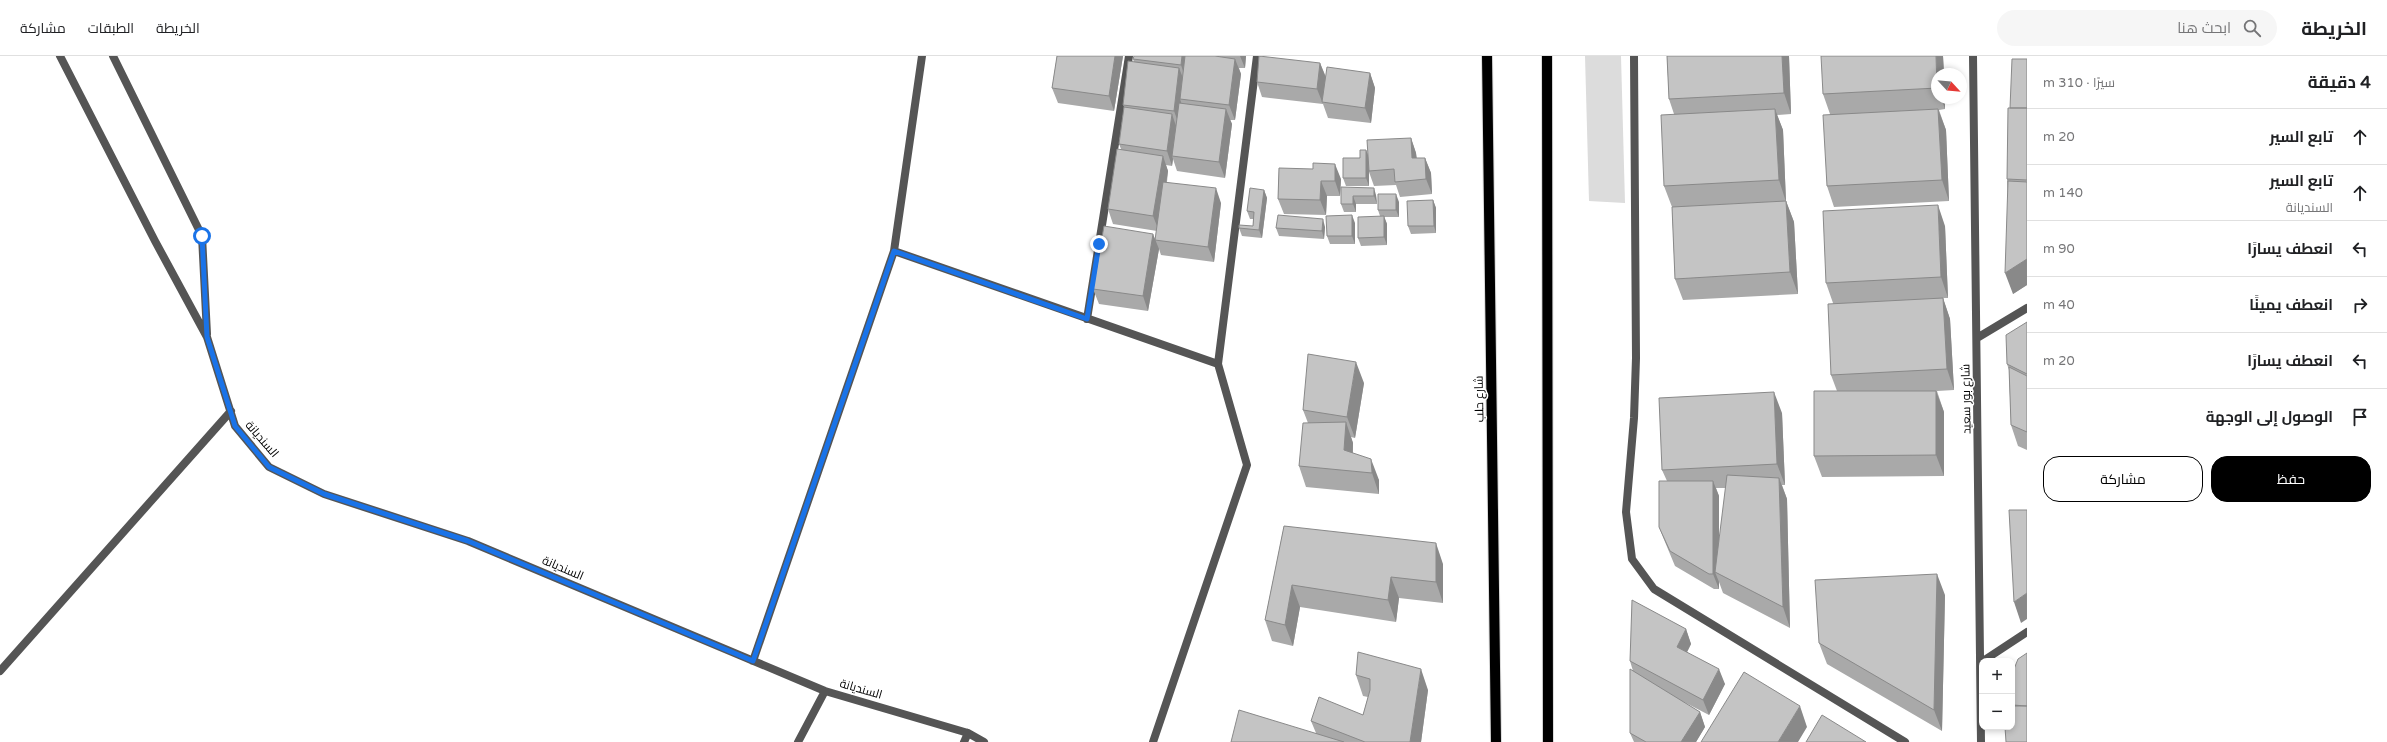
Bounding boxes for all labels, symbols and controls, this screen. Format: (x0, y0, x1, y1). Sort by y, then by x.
search box (1997, 10, 2277, 46)
icon: search (2241, 17, 2263, 39)
text: الخريطة (2301, 18, 2367, 40)
text: ابحث هنا (2177, 19, 2231, 37)
text: مشاركة (20, 20, 66, 37)
text: الطبقات (88, 20, 134, 37)
text: الخريطة (156, 20, 200, 37)
north arrow (1931, 68, 1967, 104)
text: 4 دقيقة (2308, 72, 2371, 93)
text: سيرًا · 310 m (2043, 75, 2115, 91)
icon: ahead (2349, 126, 2371, 148)
text: تابع السير (2269, 128, 2333, 146)
text: 20 m (2043, 129, 2075, 145)
text: تابع السير (2269, 172, 2333, 190)
icon: ahead (2349, 182, 2371, 204)
text: 140 m (2043, 185, 2083, 201)
text: السنديانة (2286, 200, 2333, 216)
route start (193, 227, 211, 245)
route end (1090, 235, 1108, 253)
icon: left (2349, 238, 2371, 260)
text: انعطف يسارًا (2247, 240, 2333, 258)
text: 90 m (2043, 241, 2075, 257)
icon: right (2349, 294, 2371, 316)
text: انعطف يمينًا (2249, 296, 2333, 314)
text: 40 m (2043, 297, 2075, 313)
icon: left (2349, 350, 2371, 372)
text: انعطف يسارًا (2247, 352, 2333, 370)
text: 20 m (2043, 353, 2075, 369)
street label: شارع بور سعيد (1958, 364, 1975, 434)
street label: شارع حلب (1472, 376, 1487, 422)
icon: arrive (2349, 406, 2371, 428)
text: الوصول إلى الوجهة (2206, 408, 2333, 426)
street label: السنديانة (242, 418, 282, 460)
button: مشاركة (2043, 456, 2203, 502)
button: حفظ (2211, 456, 2371, 502)
street label: السنديانة (540, 553, 586, 583)
map controls (1979, 658, 2015, 730)
button: + (1979, 658, 2015, 694)
street label: السنديانة (838, 676, 884, 702)
button: − (1979, 694, 2015, 730)

